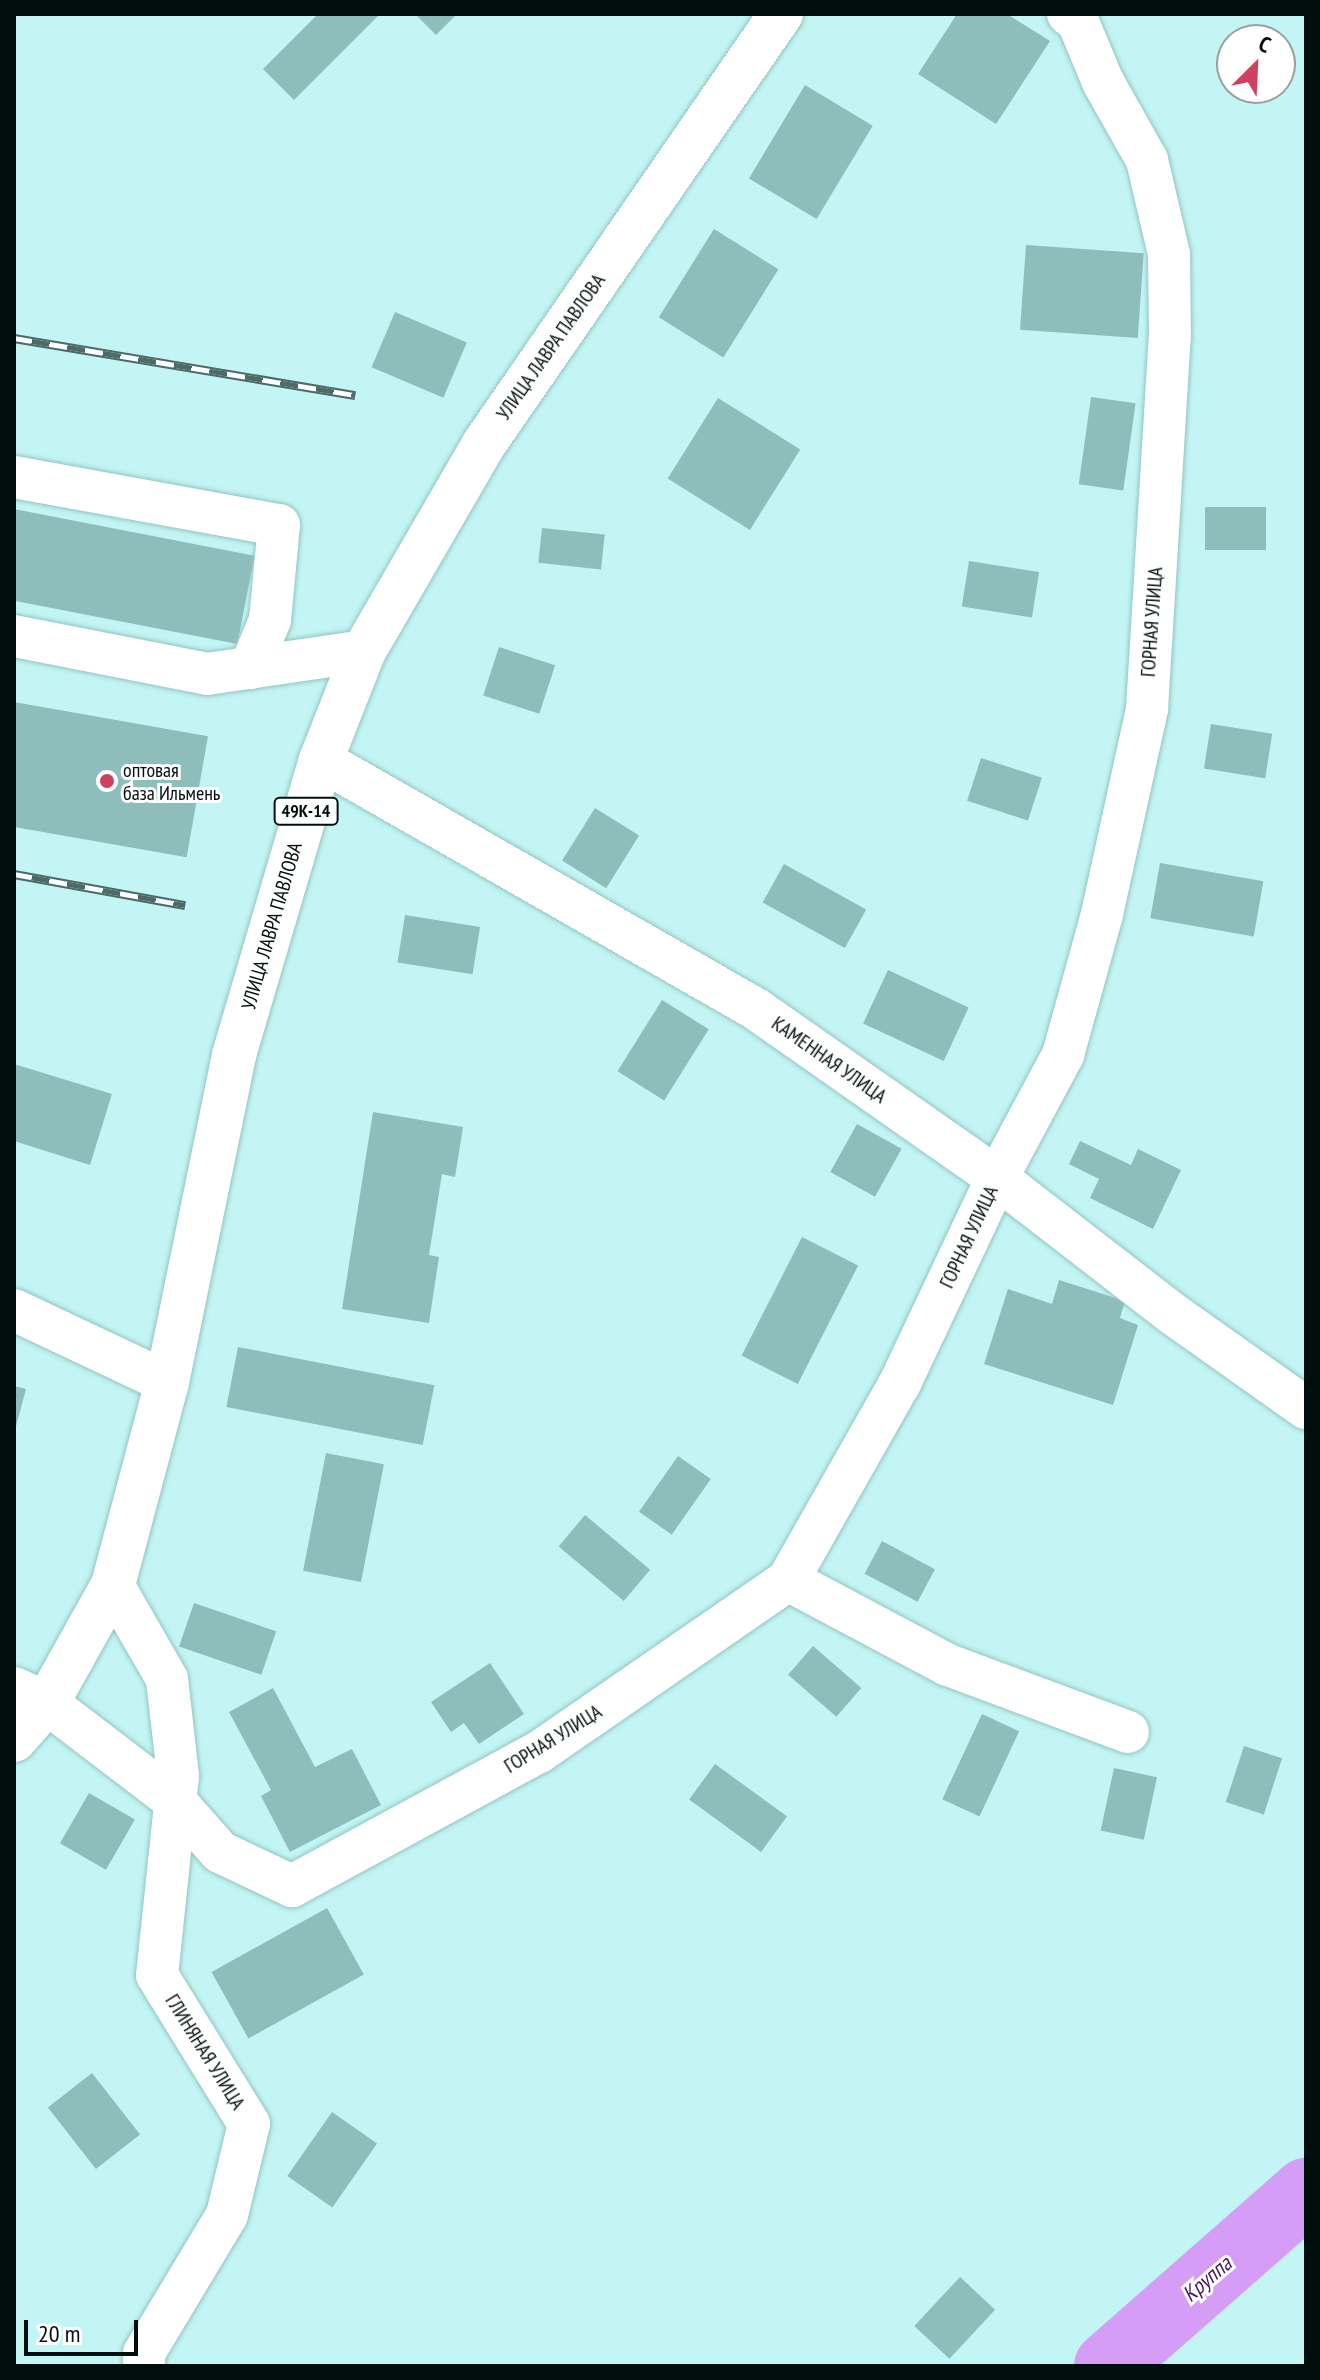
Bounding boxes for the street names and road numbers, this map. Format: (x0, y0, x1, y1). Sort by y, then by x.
street label: УЛИЦА ЛАВРА ПАВЛОВА (491, 269, 611, 425)
street label: ГОРНАЯ УЛИЦА (1136, 566, 1168, 678)
road number: 49К-14 (272, 797, 340, 825)
street label: УЛИЦА ЛАВРА ПАВЛОВА (236, 839, 308, 1013)
street label: КАМЕННАЯ УЛИЦА (767, 1011, 891, 1109)
street label: ГОРНАЯ УЛИЦА (935, 1182, 1003, 1292)
street label: ГОРНАЯ УЛИЦА (500, 1700, 606, 1778)
street label: ГЛИНЯНАЯ УЛИЦА (160, 1990, 250, 2114)

